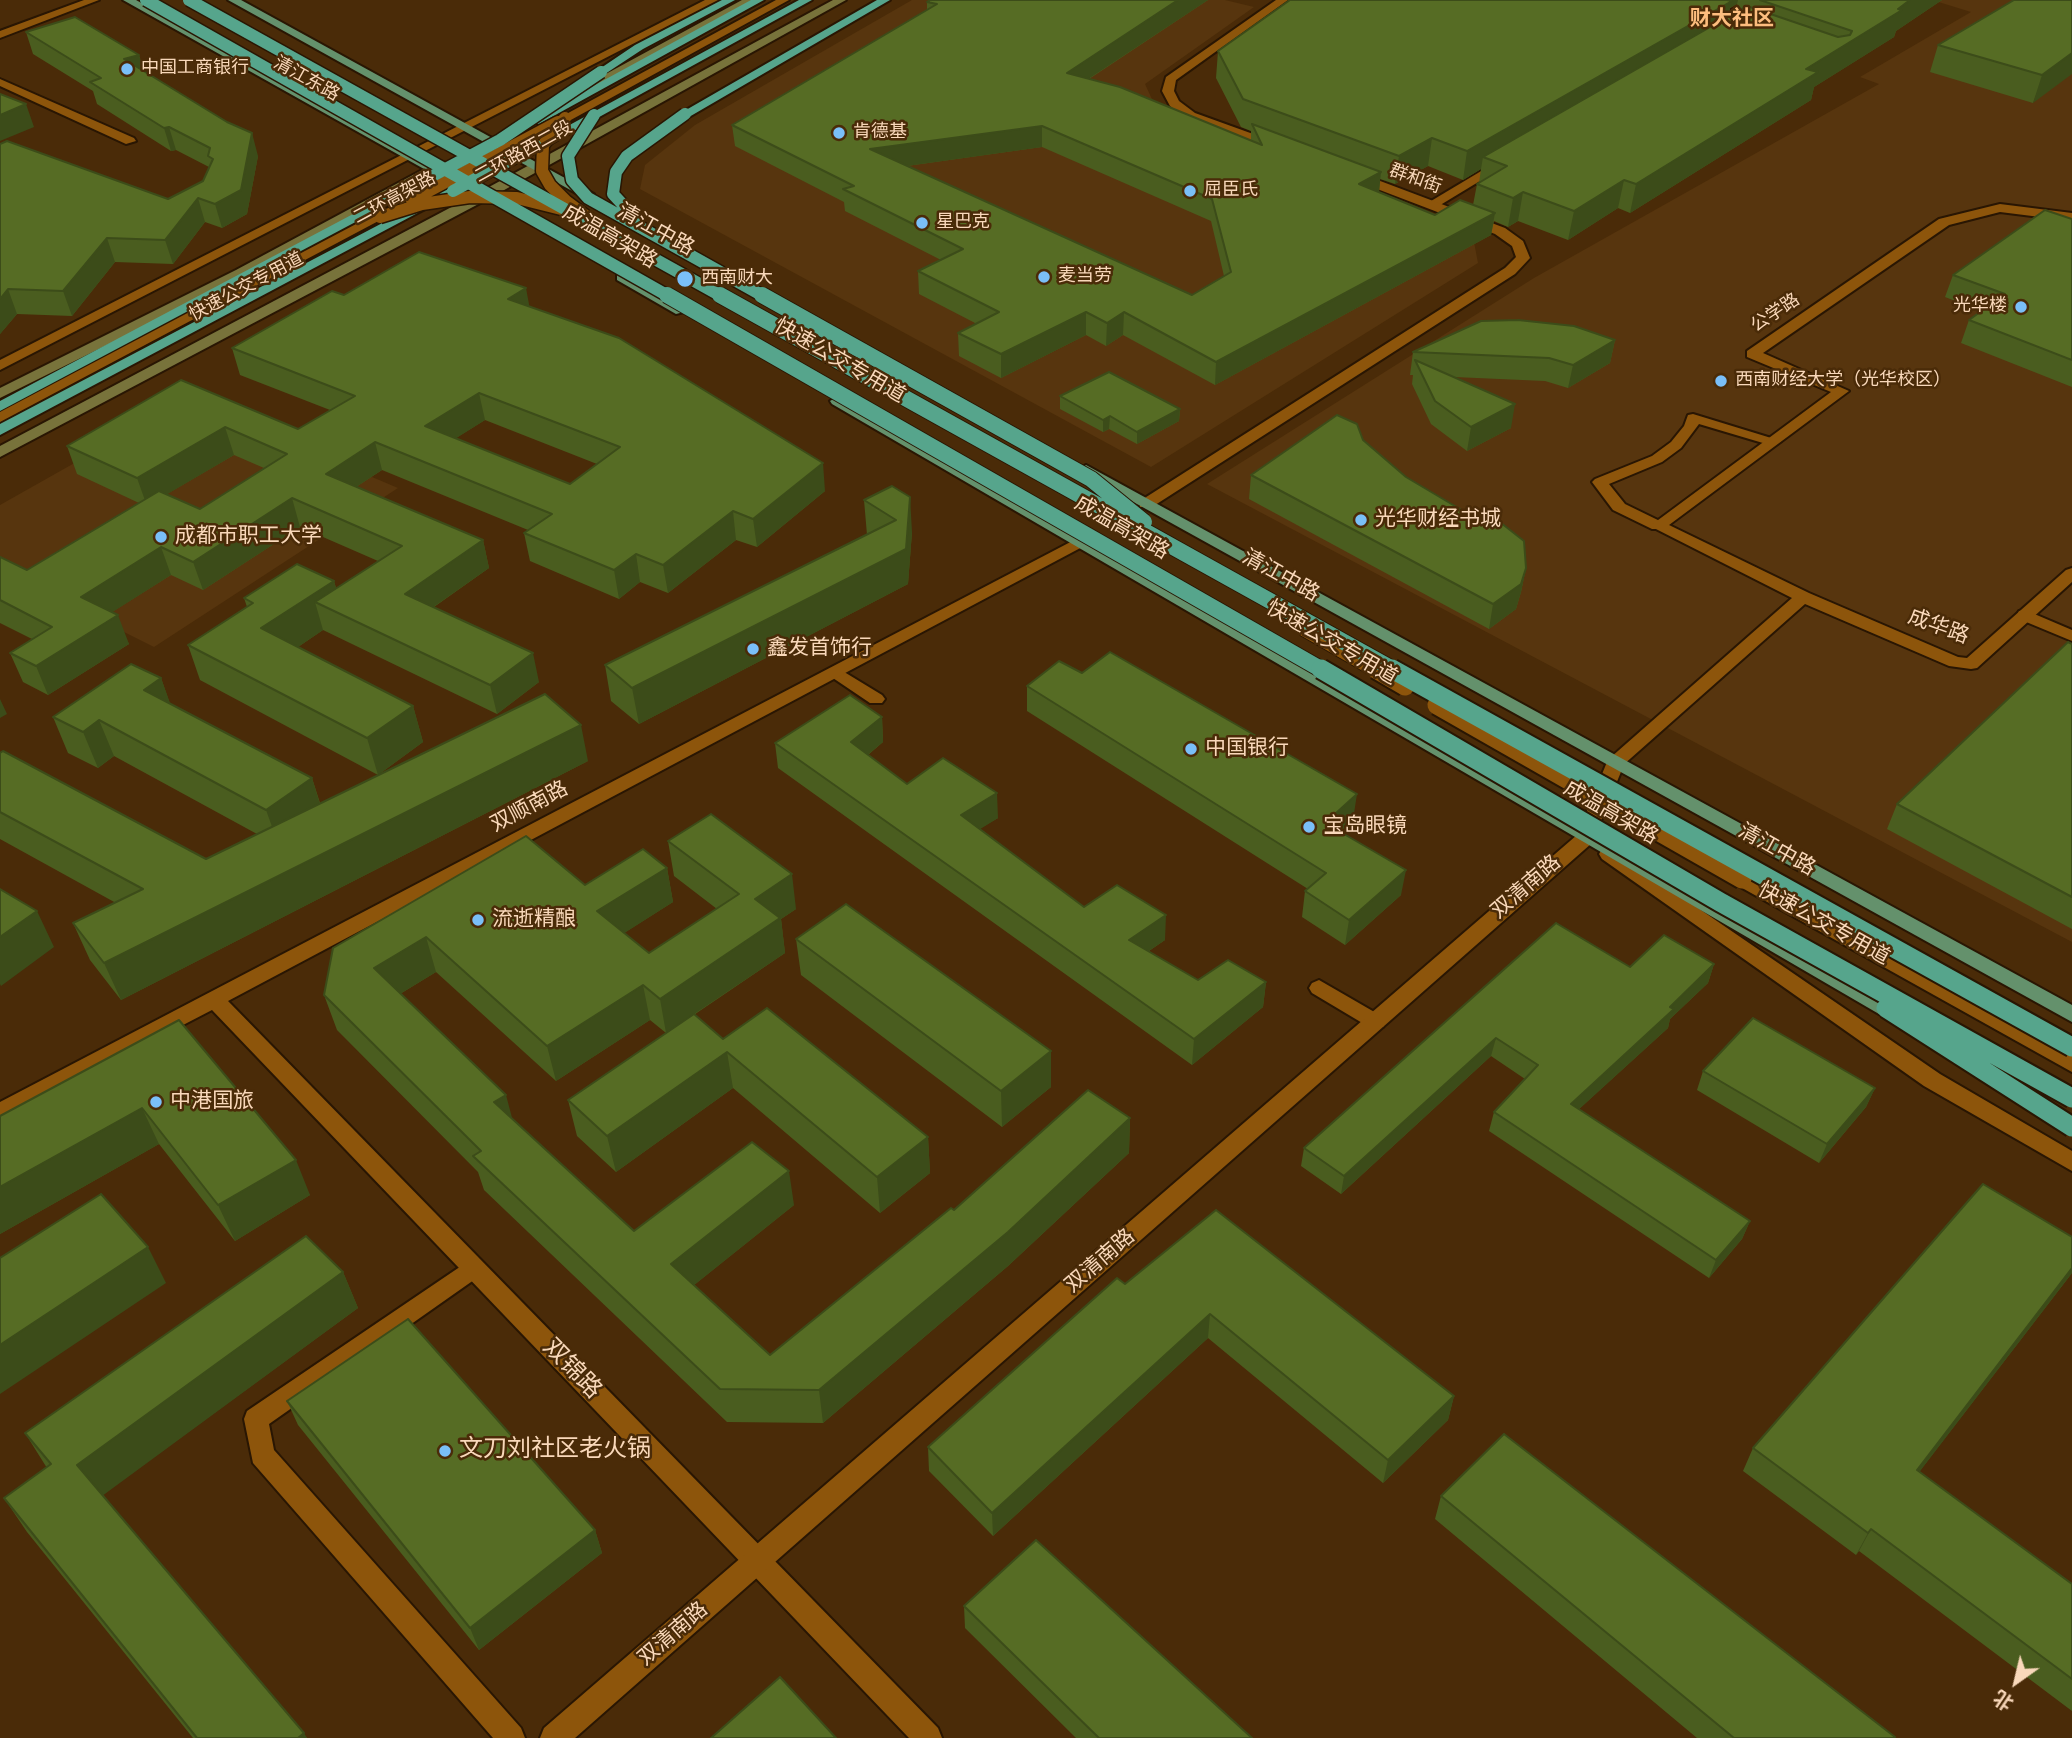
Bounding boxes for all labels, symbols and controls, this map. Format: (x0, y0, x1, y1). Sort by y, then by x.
district label: 财大社区 (1690, 7, 1774, 33)
street label: 清江东路 (269, 53, 343, 107)
place label: 中国工商银行 (141, 58, 249, 80)
marker: 中国工商银行 (119, 61, 135, 77)
street label: 二环路西二段 (472, 117, 576, 189)
place label: 肯德基 (853, 122, 907, 144)
marker: 肯德基 (831, 125, 847, 141)
street label: 群和街 (1386, 161, 1444, 199)
street label: 二环高架路 (350, 168, 440, 230)
place label: 屈臣氏 (1204, 180, 1258, 202)
marker: 屈臣氏 (1182, 183, 1198, 199)
street label: 清江中路 (612, 200, 698, 262)
street label: 成温高架路 (557, 201, 661, 275)
place label: 星巴克 (936, 212, 990, 234)
marker: 星巴克 (914, 215, 930, 231)
street label: 快速公交专用道 (186, 249, 308, 327)
place label: 麦当劳 (1058, 266, 1112, 288)
place label: 西南财大 (701, 268, 773, 290)
marker: 西南财大 (675, 269, 695, 289)
marker: 麦当劳 (1036, 269, 1052, 285)
street label: 公学路 (1748, 290, 1804, 338)
place label: 光华楼 (1953, 296, 2007, 318)
marker: 光华楼 (2013, 299, 2029, 315)
street label: 快速公交专用道 (769, 314, 909, 410)
place label: 西南财经大学（光华校区） (1735, 370, 1951, 392)
marker: 西南财经大学（光华校区） (1713, 373, 1729, 389)
street label: 成温高架路 (1069, 492, 1173, 566)
place label: 光华财经书城 (1375, 507, 1501, 533)
marker: 光华财经书城 (1353, 512, 1369, 528)
place label: 成都市职工大学 (175, 524, 322, 550)
marker: 成都市职工大学 (153, 529, 169, 545)
street label: 清江中路 (1237, 546, 1323, 608)
street label: 快速公交专用道 (1261, 596, 1401, 692)
street label: 成华路 (1904, 605, 1972, 651)
place label: 鑫发首饰行 (767, 636, 872, 662)
marker: 鑫发首饰行 (745, 641, 761, 657)
place label: 中国银行 (1205, 736, 1289, 762)
marker: 中国银行 (1183, 741, 1199, 757)
street label: 双顺南路 (487, 777, 573, 839)
street label: 成温高架路 (1558, 777, 1662, 851)
place label: 宝岛眼镜 (1323, 814, 1407, 840)
marker: 宝岛眼镜 (1301, 819, 1317, 835)
street label: 清江中路 (1733, 820, 1819, 882)
street label: 双清南路 (1487, 851, 1567, 925)
street label: 快速公交专用道 (1753, 878, 1893, 972)
place label: 流逝精酿 (492, 907, 576, 933)
marker: 流逝精酿 (470, 912, 486, 928)
place label: 中港国旅 (170, 1089, 254, 1115)
marker: 中港国旅 (148, 1094, 164, 1110)
street label: 双清南路 (1061, 1225, 1141, 1299)
street label: 双锦路 (536, 1334, 606, 1406)
place label: 文刀刘社区老火锅 (459, 1437, 651, 1465)
marker: 文刀刘社区老火锅 (437, 1443, 453, 1459)
street label: 双清南路 (634, 1598, 714, 1672)
north arrow (1981, 1647, 2051, 1717)
text: 北 (1989, 1683, 2019, 1716)

